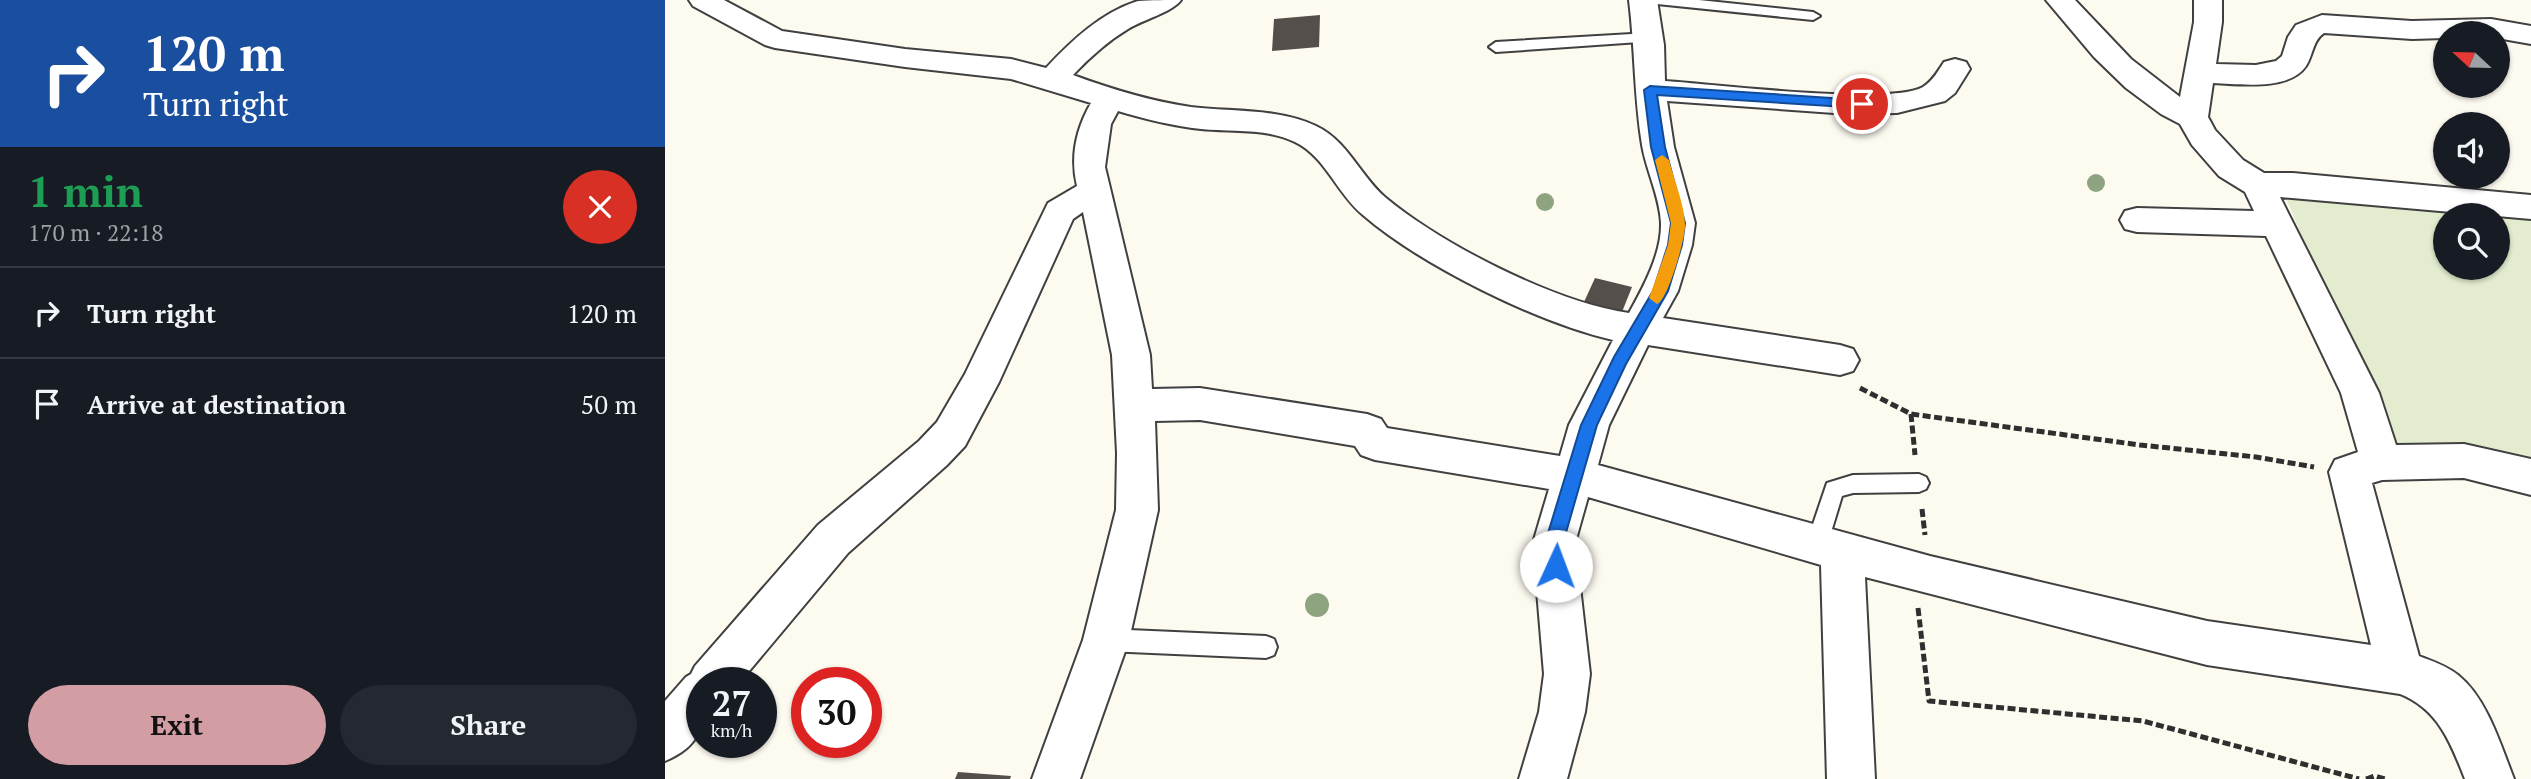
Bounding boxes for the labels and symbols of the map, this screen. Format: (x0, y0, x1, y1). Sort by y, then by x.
north arrow (2433, 21, 2509, 98)
pin (1832, 74, 1892, 134)
position arrow (1519, 529, 1593, 603)
speed limit sign: 30 (791, 667, 882, 758)

